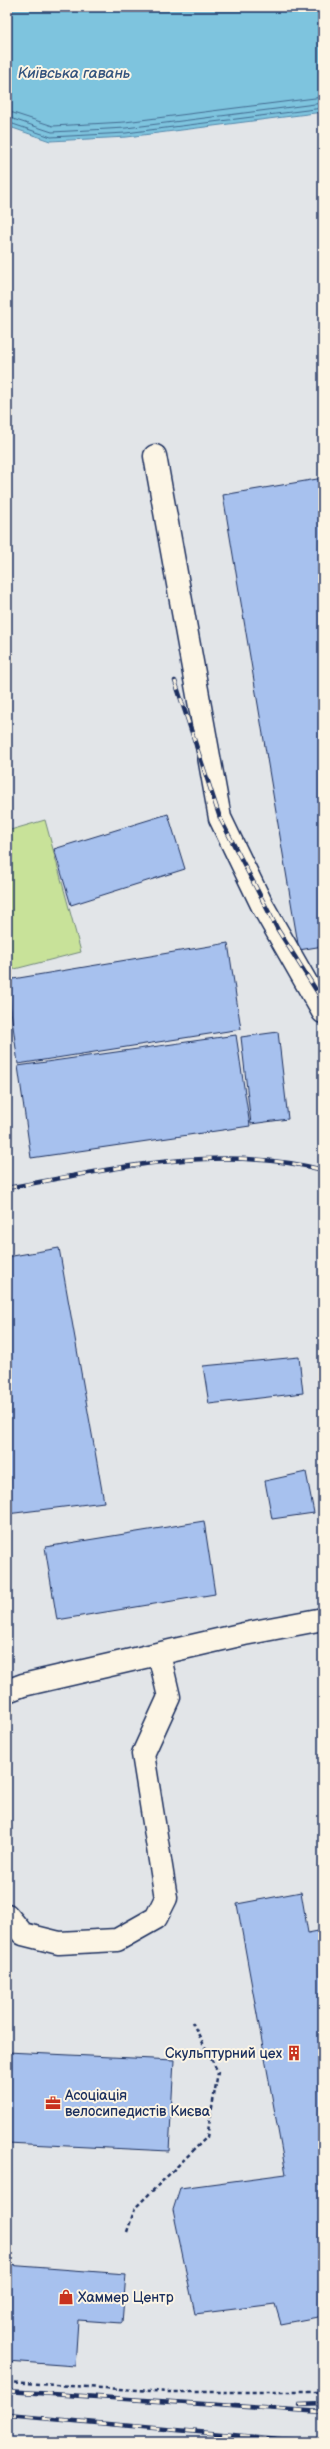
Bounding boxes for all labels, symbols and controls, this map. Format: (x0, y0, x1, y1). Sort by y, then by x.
water label: Київська гавань (18, 64, 130, 83)
building icon: Скульптурний цех (285, 2044, 303, 2062)
place label: Скульптурний цех (165, 2045, 283, 2062)
place label: Асоціація велосипедистів Києва (64, 2087, 211, 2120)
office icon: Асоціація велосипедистів Києва (44, 2094, 62, 2112)
shop icon: Хаммер Центр (57, 2288, 75, 2306)
place label: Хаммер Центр (78, 2289, 174, 2306)

